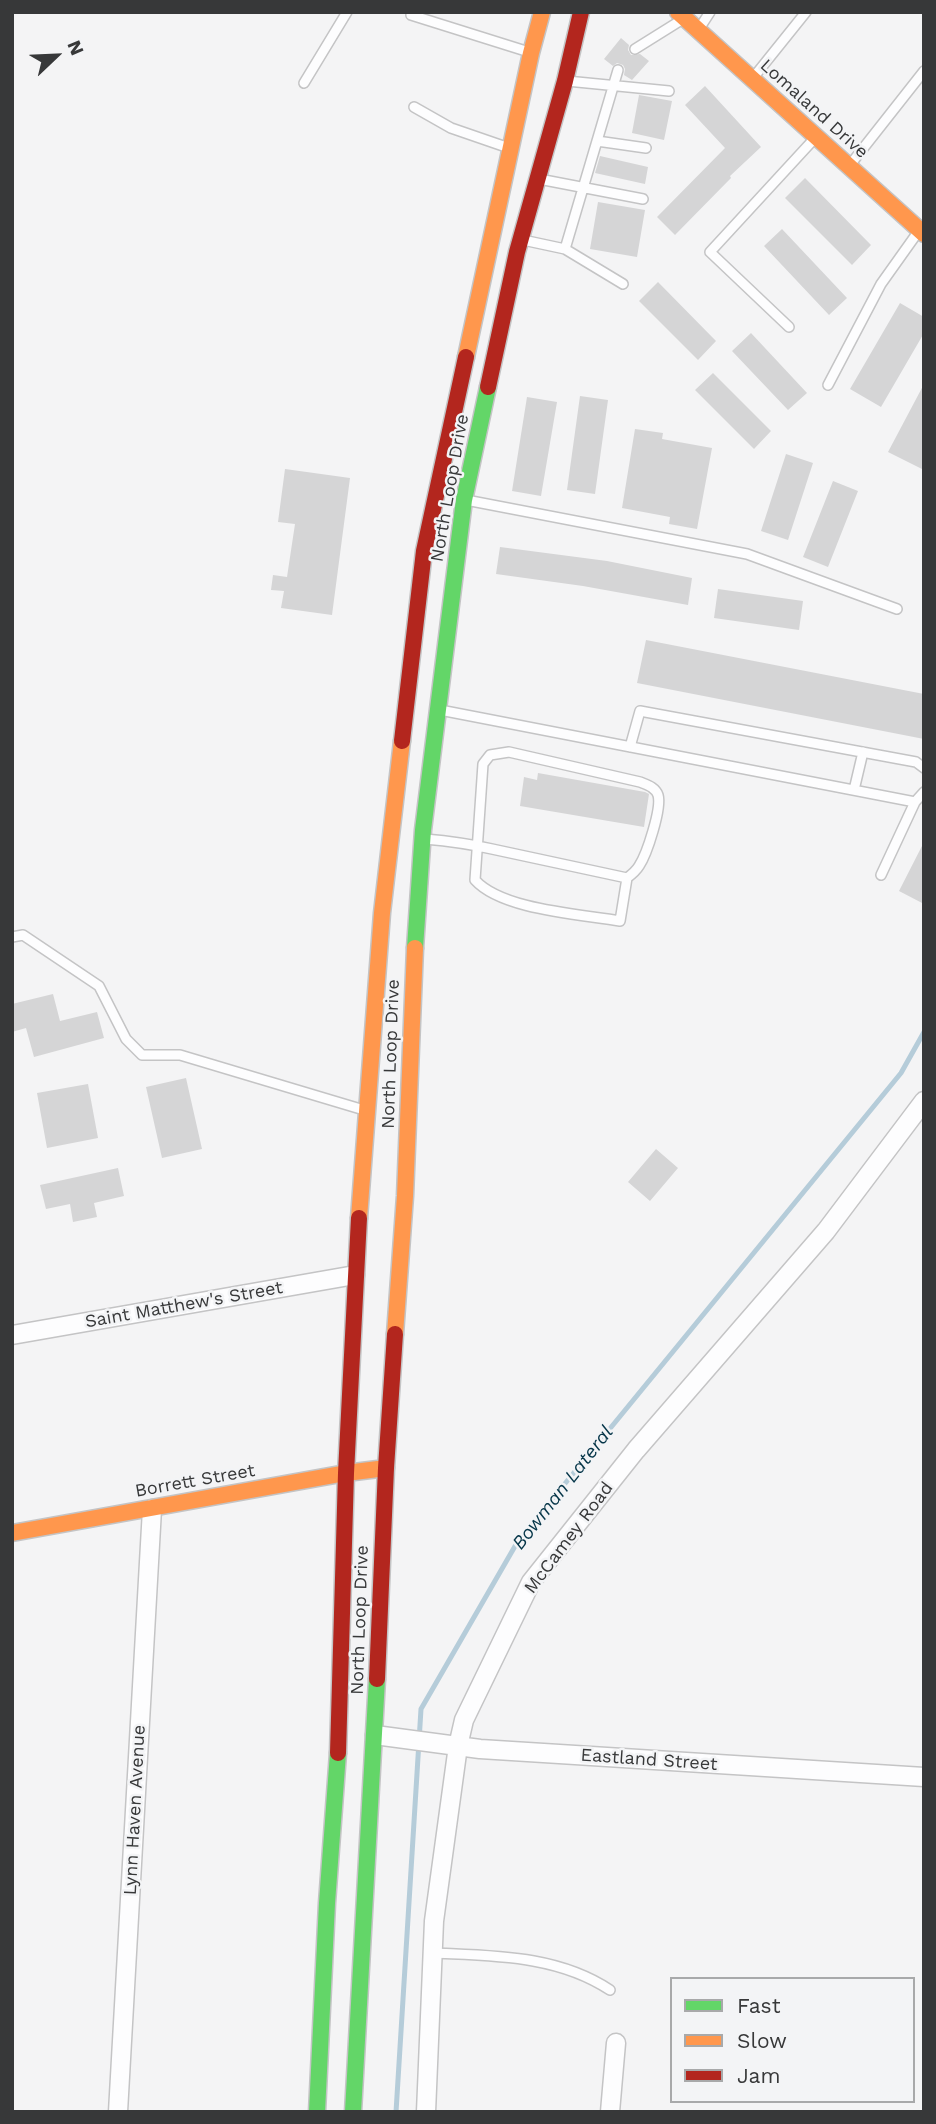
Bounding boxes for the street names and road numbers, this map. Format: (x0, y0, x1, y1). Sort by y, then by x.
street label: Lomaland Drive (756, 55, 872, 163)
street label: North Loop Drive (426, 412, 474, 564)
street label: North Loop Drive (378, 979, 404, 1129)
street label: Saint Matthew's Street (84, 1277, 284, 1333)
street label: Borrett Street (133, 1460, 257, 1502)
street label: McCamey Road (520, 1478, 618, 1598)
street label: North Loop Drive (347, 1545, 373, 1695)
street label: Lynn Haven Avenue (120, 1724, 150, 1896)
street label: Eastland Street (580, 1744, 718, 1776)

